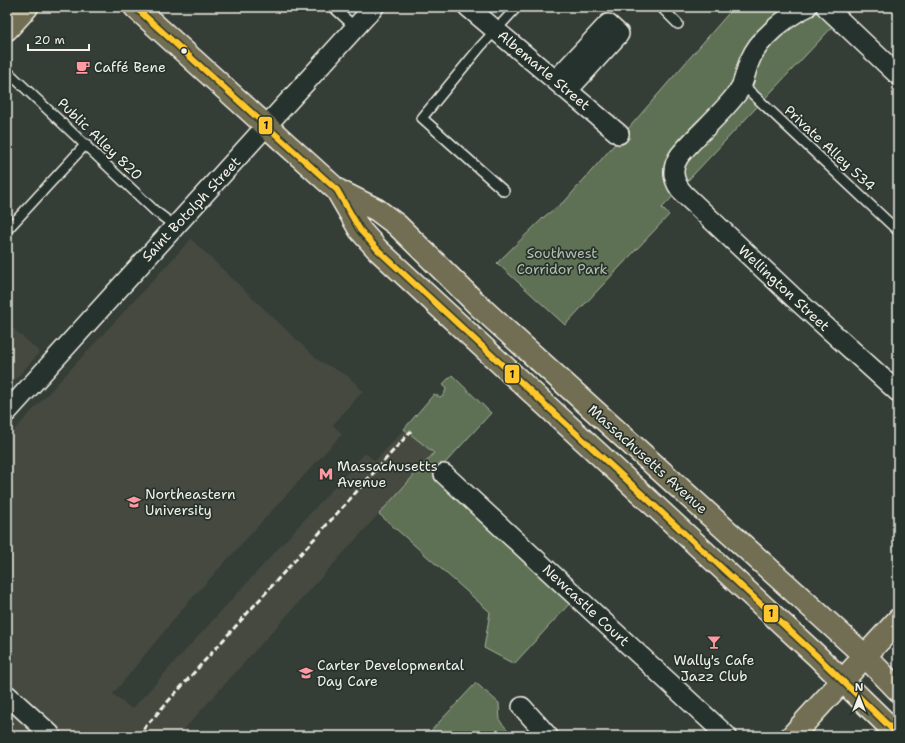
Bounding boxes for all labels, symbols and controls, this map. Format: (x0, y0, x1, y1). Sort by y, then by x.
scale bar (28, 26, 89, 52)
street label: Albemarle Street (494, 26, 594, 114)
text: 20 m (34, 32, 65, 48)
unlabelled marker (179, 46, 189, 56)
place label: Caffé Bene (94, 58, 166, 76)
cafe icon: Caffé Bene (75, 59, 91, 75)
street label: Public Alley 820 (54, 94, 146, 184)
street label: Private Alley 534 (781, 101, 879, 195)
line badge: 1 (258, 116, 273, 135)
text: 1 (263, 118, 269, 133)
street label: Saint Botolph Street (138, 153, 244, 265)
street label: Wellington Street (735, 241, 833, 335)
park label: Southwest Corridor Park (516, 244, 608, 278)
line badge: 1 (504, 364, 520, 384)
text: 1 (509, 367, 515, 382)
street label: Massachusetts Avenue (584, 401, 712, 518)
place label: Massachusetts Avenue (337, 457, 438, 491)
metro station icon: Massachusetts Avenue (318, 466, 334, 482)
place label: Northeastern University (145, 485, 236, 519)
school or university icon: Northeastern University (126, 494, 142, 510)
street label: Newcastle Court (539, 560, 633, 650)
line badge: 1 (763, 604, 779, 623)
text: 1 (768, 606, 774, 621)
bar icon: Wally's Cafe Jazz Club (706, 634, 722, 650)
place label: Wally's Cafe Jazz Club (674, 651, 755, 685)
place label: Carter Developmental Day Care (317, 656, 465, 690)
school or university icon: Carter Developmental Day Care (298, 665, 314, 681)
north arrow (839, 677, 879, 717)
text: N (855, 680, 864, 695)

